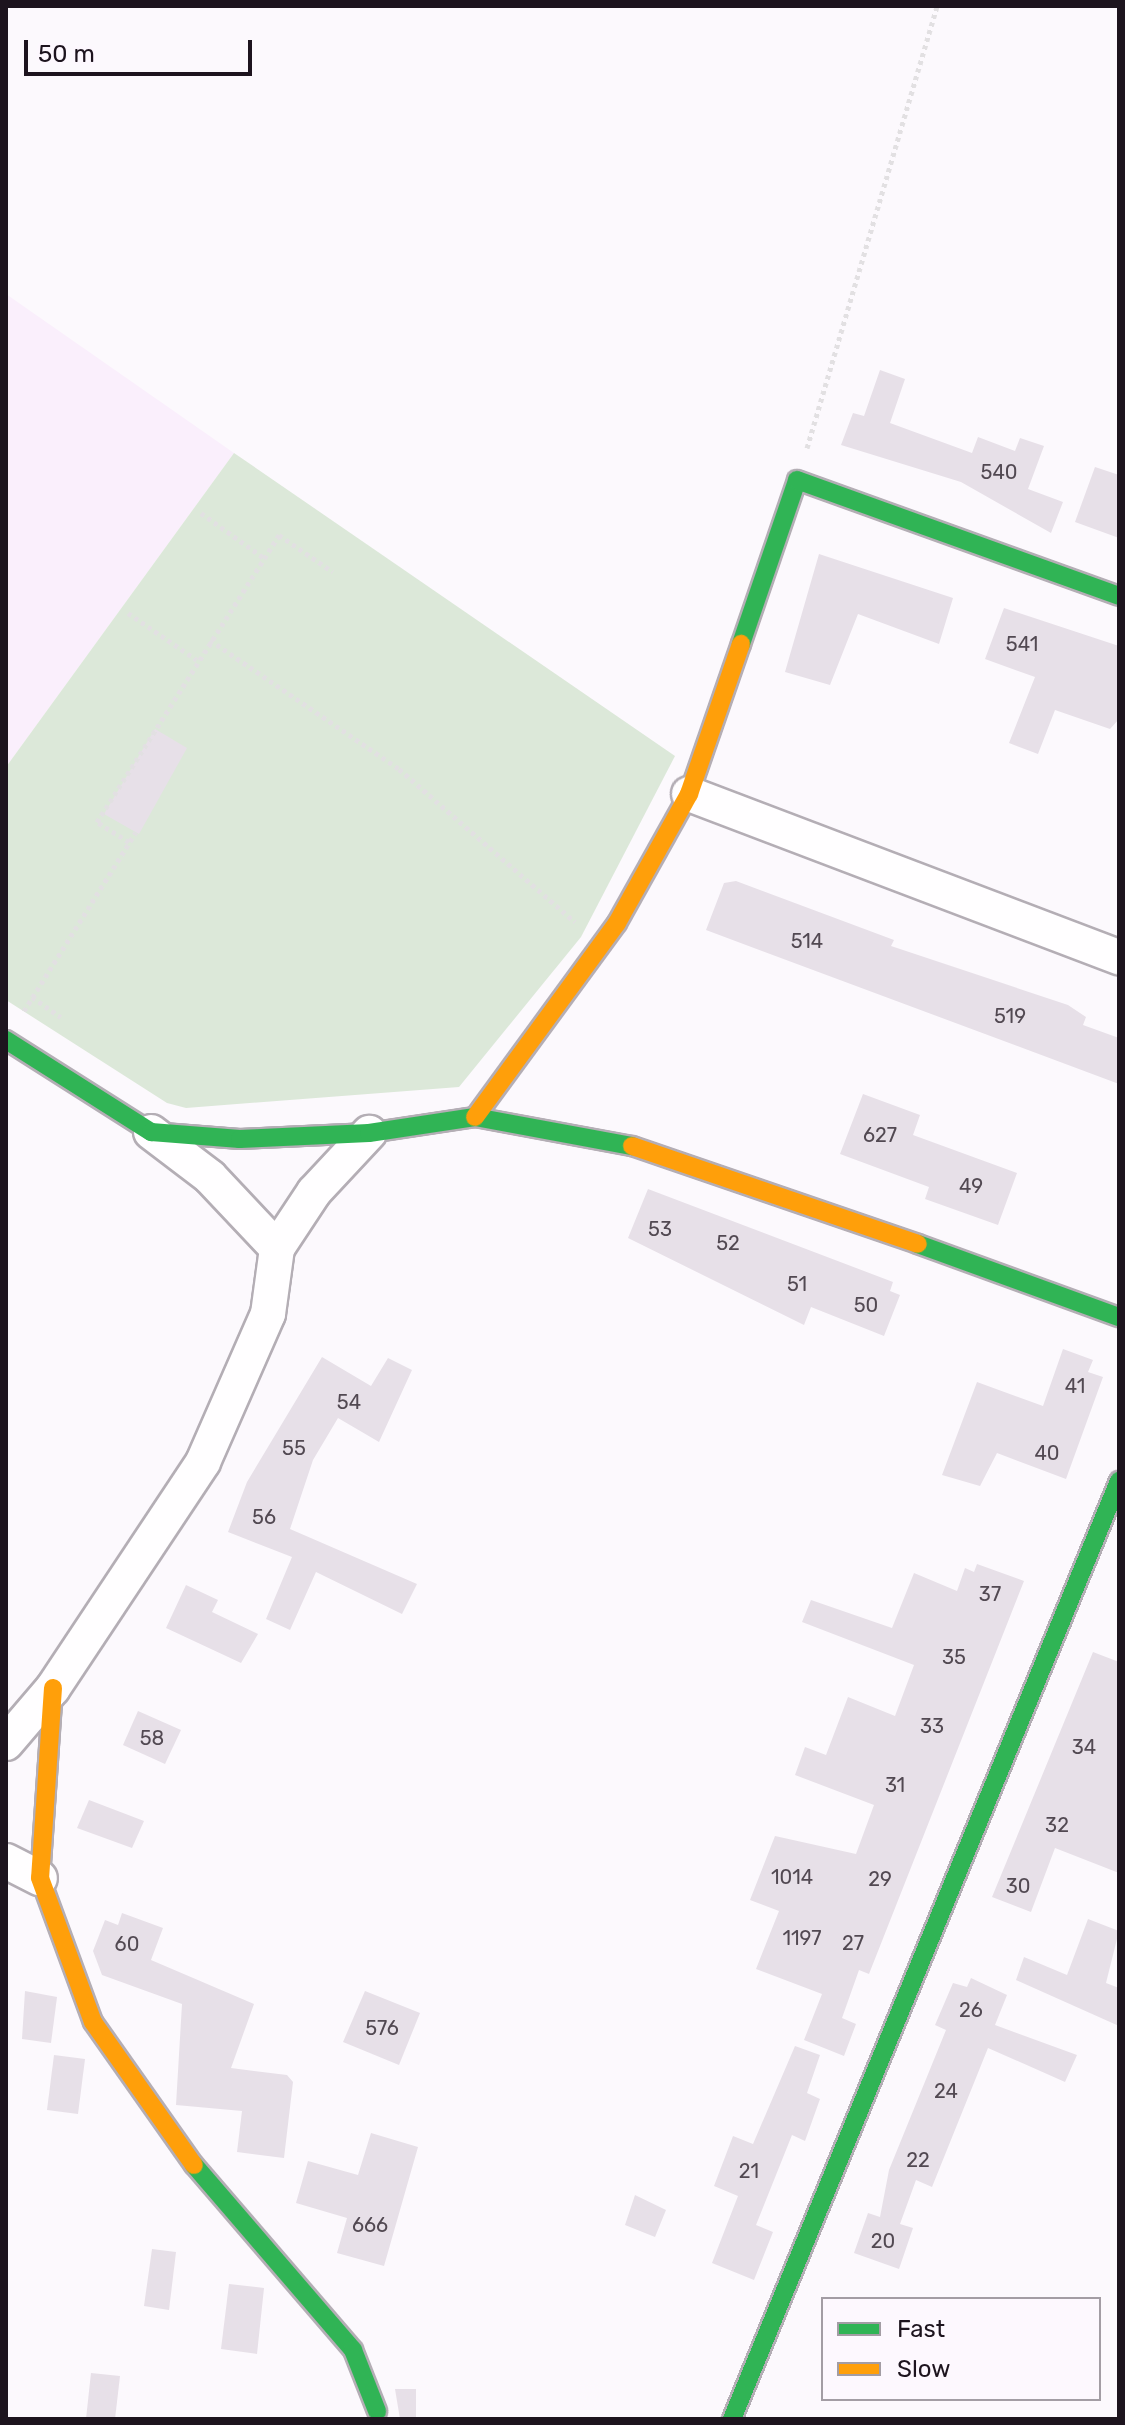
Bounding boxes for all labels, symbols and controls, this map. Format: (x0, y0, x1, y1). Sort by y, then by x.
scale bar (28, 24, 256, 74)
text: 50 m (38, 40, 95, 68)
house number: 540 (981, 460, 1017, 484)
house number: 541 (1006, 632, 1038, 656)
house number: 514 (791, 929, 823, 953)
house number: 519 (994, 1004, 1026, 1028)
house number: 627 (863, 1123, 897, 1147)
house number: 49 (959, 1174, 983, 1198)
house number: 53 (648, 1217, 672, 1241)
house number: 52 (716, 1231, 740, 1255)
house number: 51 (787, 1272, 807, 1296)
house number: 50 (854, 1293, 878, 1317)
house number: 41 (1065, 1374, 1085, 1398)
house number: 54 (337, 1390, 361, 1414)
house number: 55 (282, 1436, 306, 1460)
house number: 40 (1034, 1441, 1060, 1465)
house number: 56 (252, 1505, 276, 1529)
house number: 37 (979, 1582, 1001, 1606)
house number: 35 (942, 1645, 966, 1669)
house number: 33 (920, 1714, 944, 1738)
house number: 58 (140, 1726, 164, 1750)
house number: 34 (1072, 1735, 1096, 1759)
house number: 31 (885, 1773, 905, 1797)
house number: 32 (1045, 1813, 1069, 1837)
house number: 1014 (771, 1865, 813, 1889)
house number: 29 (868, 1867, 892, 1891)
house number: 30 (1006, 1874, 1030, 1898)
house number: 1197 (782, 1926, 822, 1950)
house number: 27 (842, 1931, 864, 1955)
house number: 60 (115, 1932, 139, 1956)
house number: 26 (959, 1998, 983, 2022)
house number: 576 (365, 2016, 399, 2040)
house number: 24 (934, 2079, 958, 2103)
house number: 22 (906, 2148, 930, 2172)
house number: 21 (739, 2159, 759, 2183)
house number: 666 (352, 2213, 388, 2237)
house number: 20 (871, 2229, 895, 2253)
legend (821, 2297, 1101, 2401)
text: Fast (897, 2315, 945, 2343)
text: Slow (897, 2355, 950, 2383)

